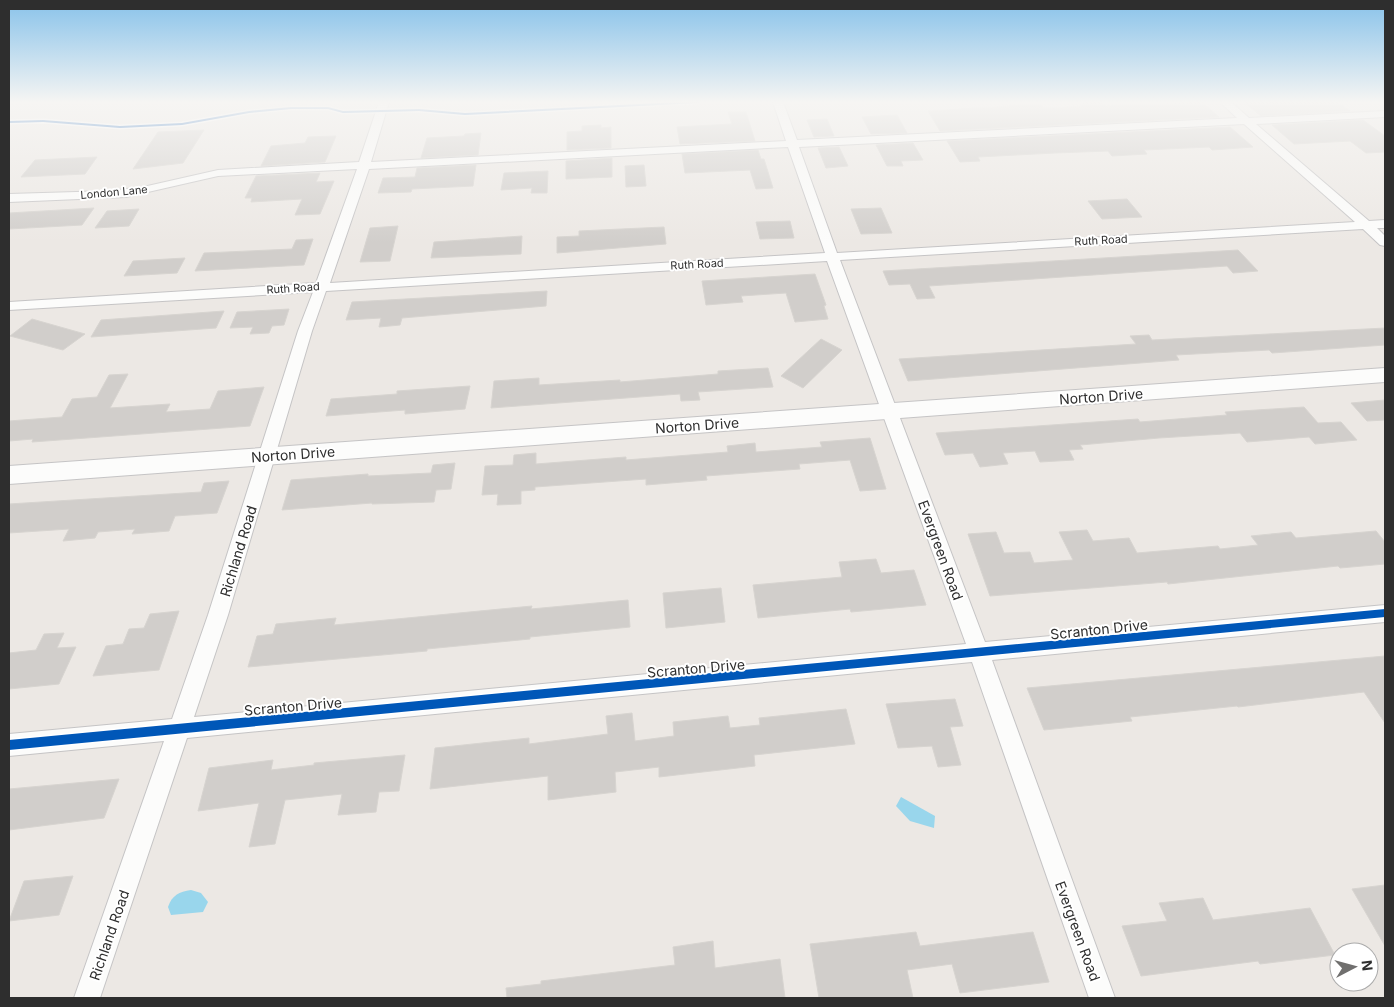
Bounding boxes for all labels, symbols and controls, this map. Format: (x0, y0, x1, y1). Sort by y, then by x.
street label: London Lane (80, 182, 148, 202)
street label: Ruth Road (1074, 232, 1128, 248)
street label: Ruth Road (670, 256, 724, 272)
street label: Ruth Road (266, 279, 320, 297)
street label: Norton Drive (1058, 385, 1144, 407)
street label: Norton Drive (654, 414, 740, 436)
street label: Norton Drive (250, 443, 336, 465)
street label: Evergreen Road (915, 498, 967, 602)
street label: Richland Road (216, 503, 260, 599)
street label: Scranton Drive (1049, 615, 1149, 643)
street label: Scranton Drive (646, 655, 746, 681)
street label: Scranton Drive (243, 693, 343, 719)
street label: Evergreen Road (1052, 879, 1104, 983)
street label: Richland Road (86, 888, 132, 982)
north arrow (1329, 942, 1379, 992)
text: N (1358, 959, 1376, 972)

